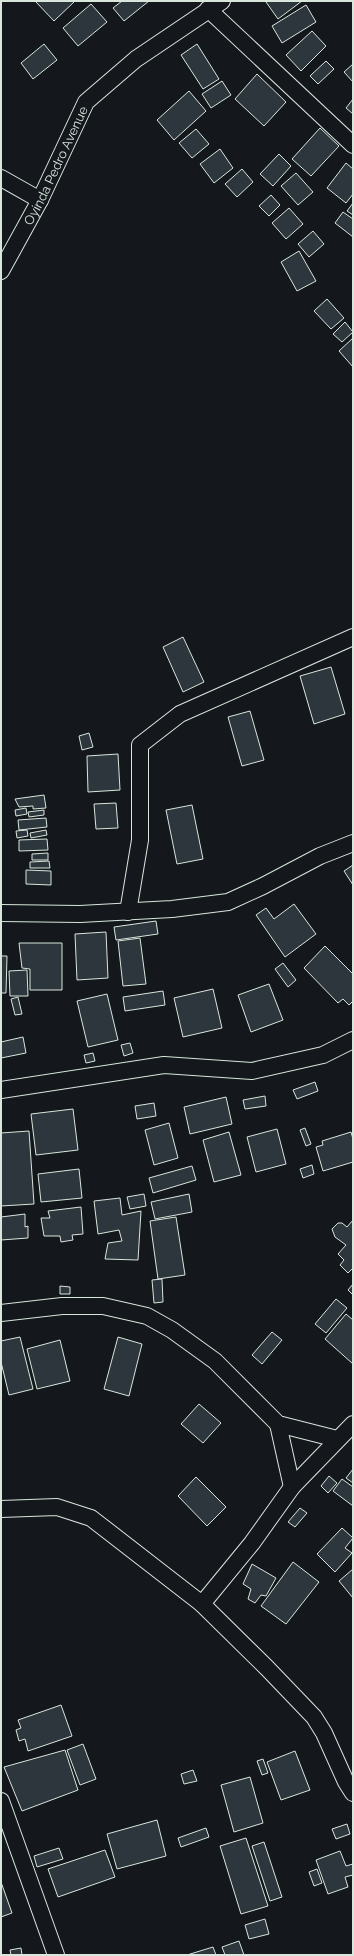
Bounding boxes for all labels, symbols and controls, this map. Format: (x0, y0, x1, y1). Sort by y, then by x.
street label: Oyinda Pedro Avenue (20, 103, 91, 227)

